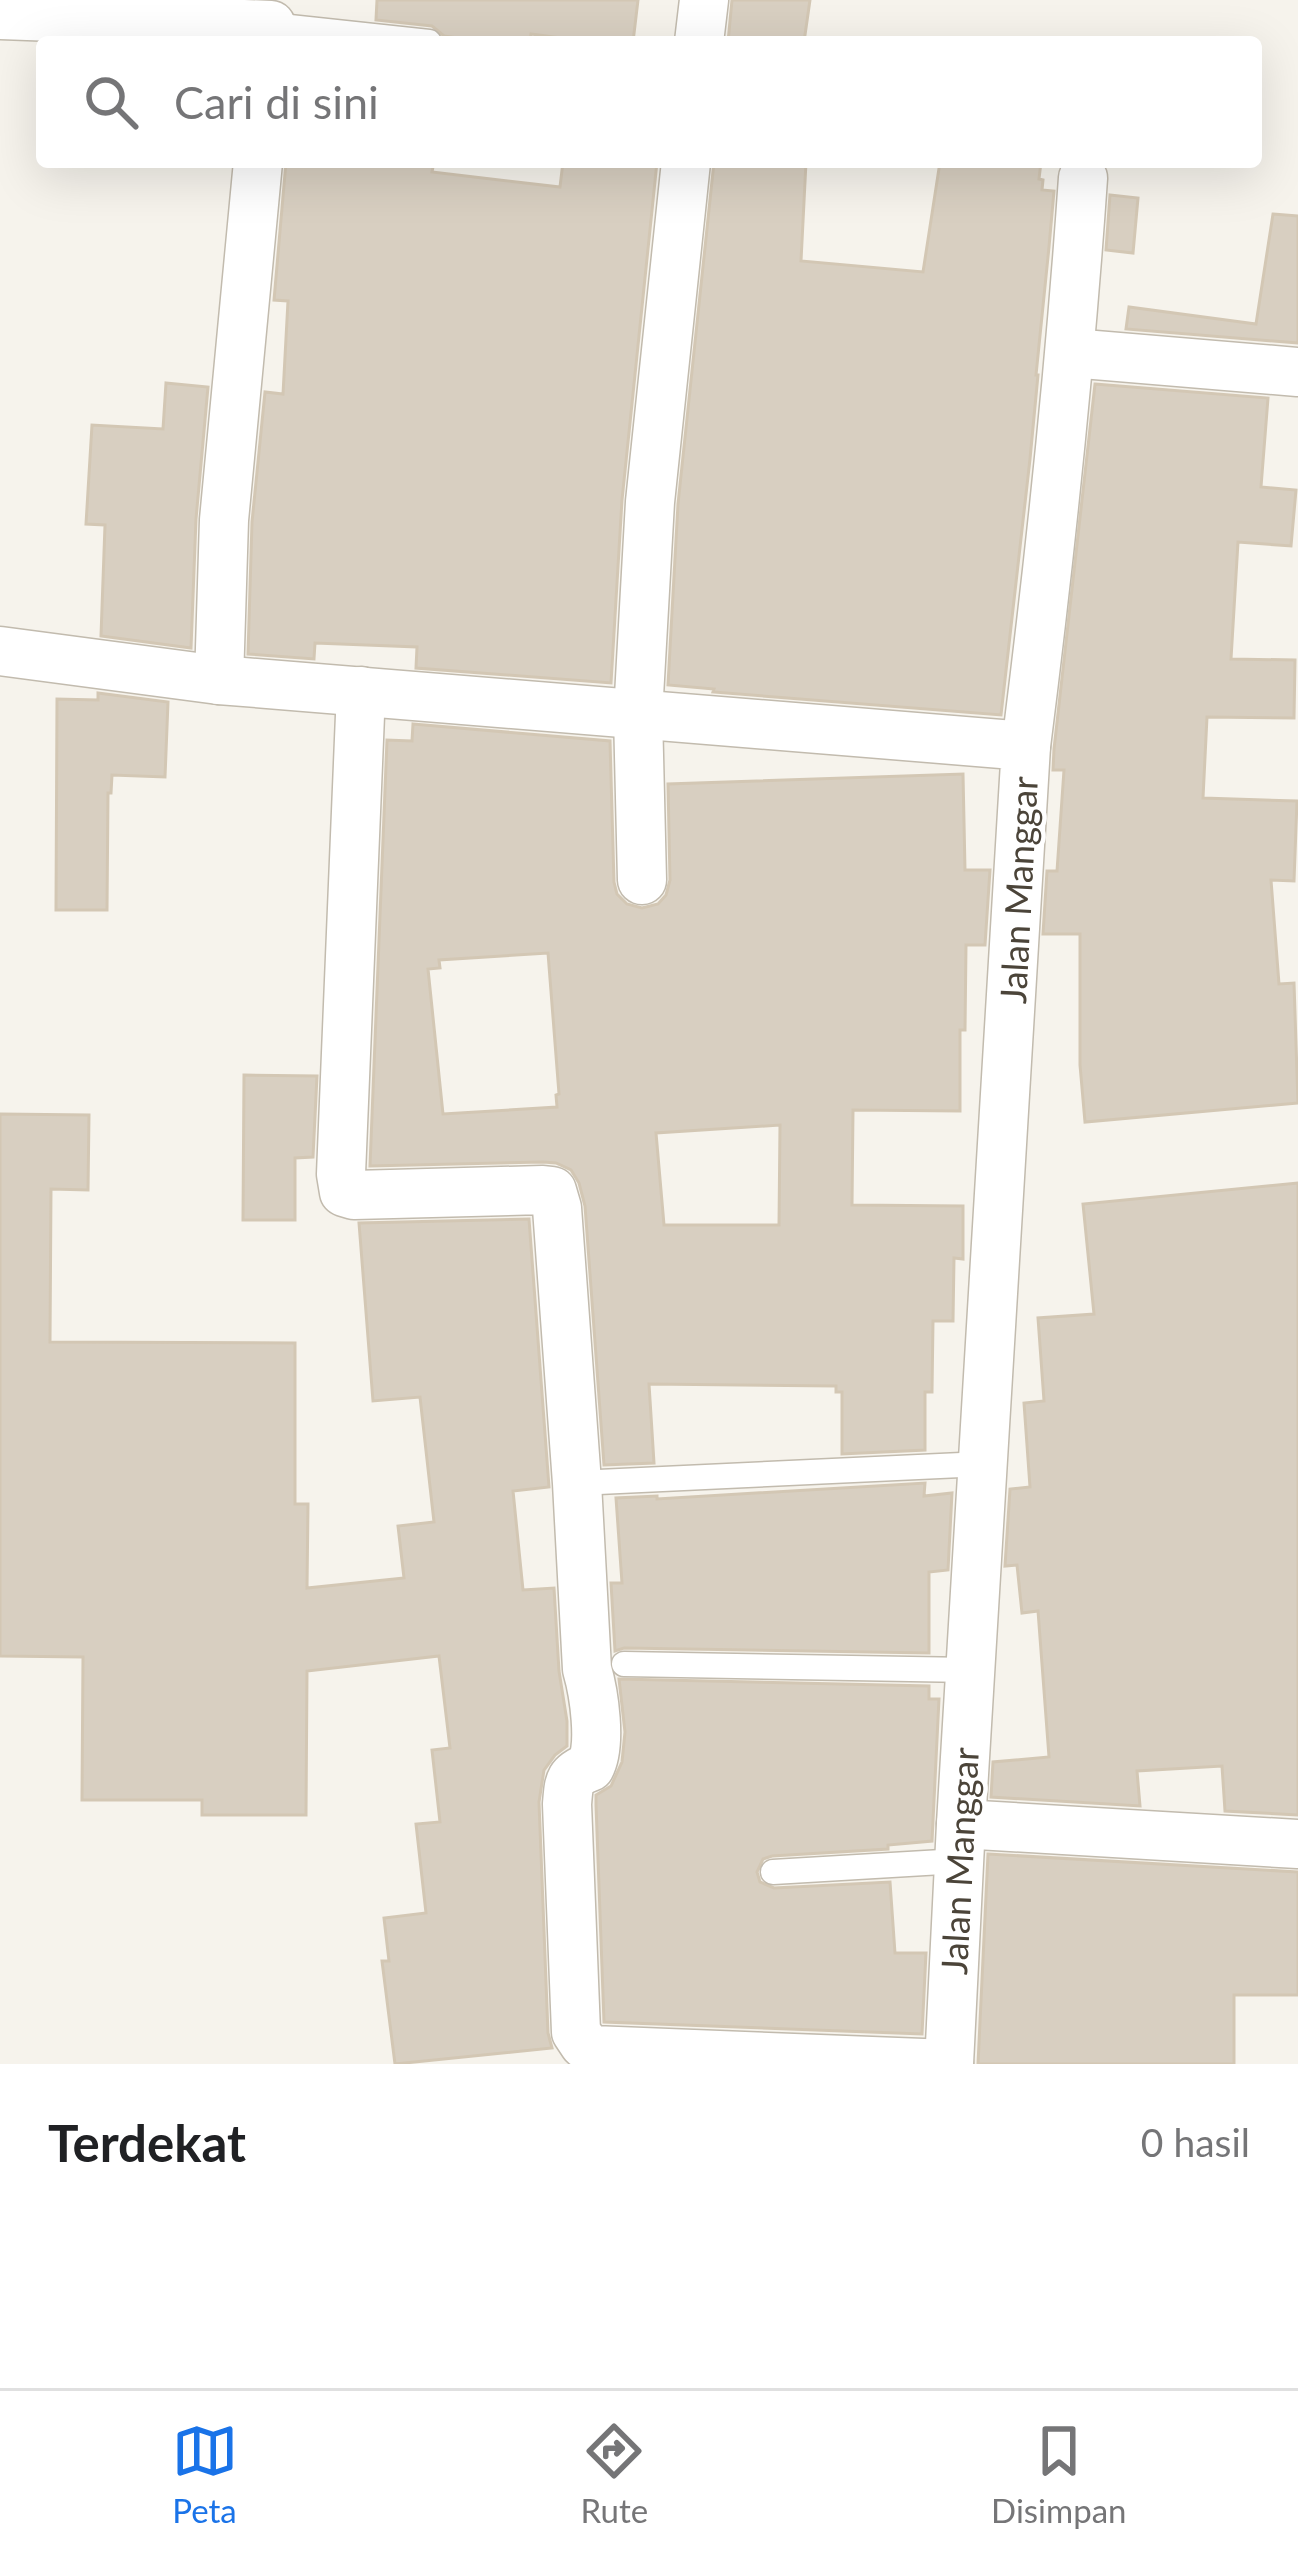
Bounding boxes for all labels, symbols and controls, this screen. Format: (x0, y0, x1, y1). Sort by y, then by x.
search box (36, 36, 1262, 168)
icon: search (78, 69, 144, 135)
text: Cari di sini (174, 75, 379, 129)
street label: Jalan Manggar (990, 775, 1046, 1005)
street label: Jalan Manggar (931, 1746, 987, 1976)
text: Terdekat (48, 2112, 246, 2173)
text: 0 hasil (1141, 2119, 1250, 2165)
tab: Peta (172, 2418, 238, 2530)
tab: Rute (581, 2418, 648, 2530)
tab: Disimpan (991, 2418, 1126, 2530)

